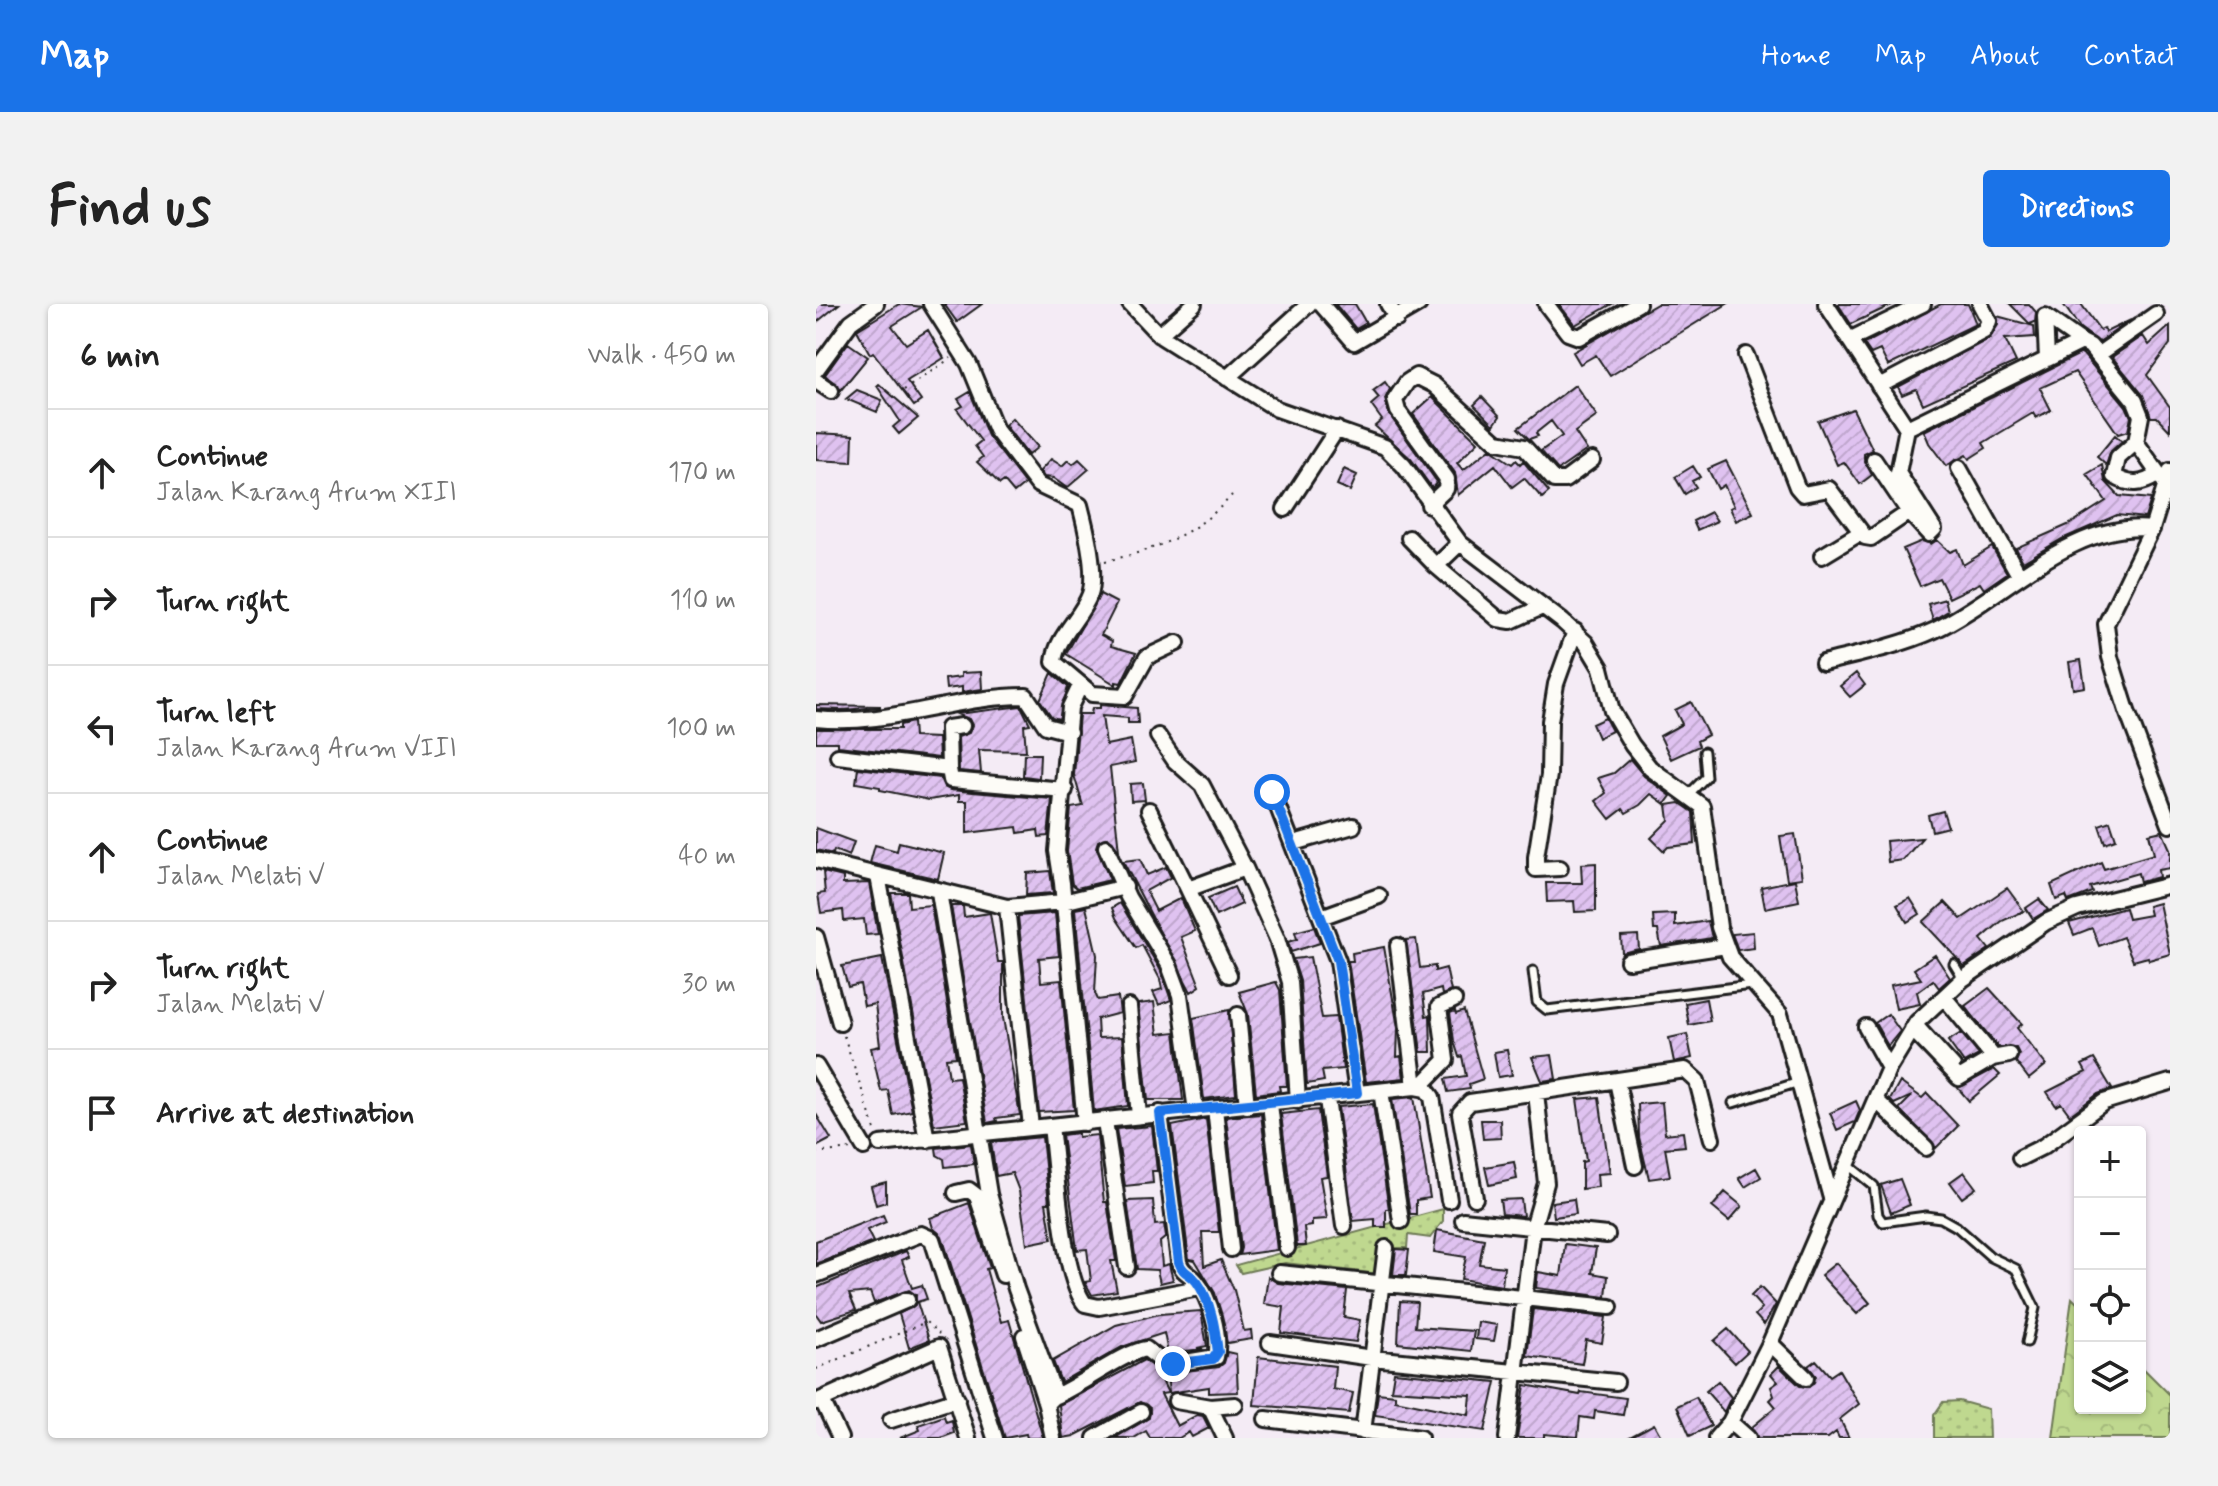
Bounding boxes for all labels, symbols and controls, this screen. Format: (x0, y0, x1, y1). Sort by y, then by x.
text: Map (40, 32, 110, 81)
text: Home (1761, 38, 1831, 75)
text: Map (1875, 38, 1926, 75)
text: About (1970, 38, 2039, 75)
text: Contact (2083, 38, 2178, 75)
button: Directions (1983, 170, 2170, 247)
text: Find us (48, 172, 211, 245)
text: 6 min (80, 334, 160, 379)
text: Walk · 450 m (587, 339, 736, 373)
text: Continue (156, 437, 268, 476)
icon: ahead (80, 451, 124, 495)
text: 170 m (668, 456, 736, 490)
text: Jalan Karang Arum XIII (156, 476, 457, 510)
icon: right (80, 579, 124, 623)
text: Turn right (156, 582, 289, 621)
text: 110 m (670, 584, 736, 618)
text: Turn left (156, 693, 276, 732)
icon: left (80, 707, 124, 751)
text: 100 m (666, 712, 736, 746)
text: Jalan Karang Arum VIII (156, 732, 457, 766)
route start (1254, 774, 1290, 810)
text: Continue (156, 821, 268, 860)
icon: ahead (80, 835, 124, 879)
text: 40 m (678, 840, 736, 874)
text: Jalan Melati V (156, 860, 325, 894)
text: Turn right (156, 949, 289, 988)
icon: right (80, 963, 124, 1007)
text: 30 m (682, 968, 736, 1002)
text: Jalan Melati V (156, 988, 325, 1022)
icon: arrive (80, 1091, 124, 1135)
text: Arrive at destination (156, 1094, 414, 1133)
map controls (2074, 1126, 2146, 1414)
button: + (2074, 1126, 2146, 1198)
button: − (2074, 1198, 2146, 1270)
button: locate (2074, 1270, 2146, 1342)
button: layers (2074, 1342, 2146, 1414)
route end (1155, 1346, 1191, 1382)

